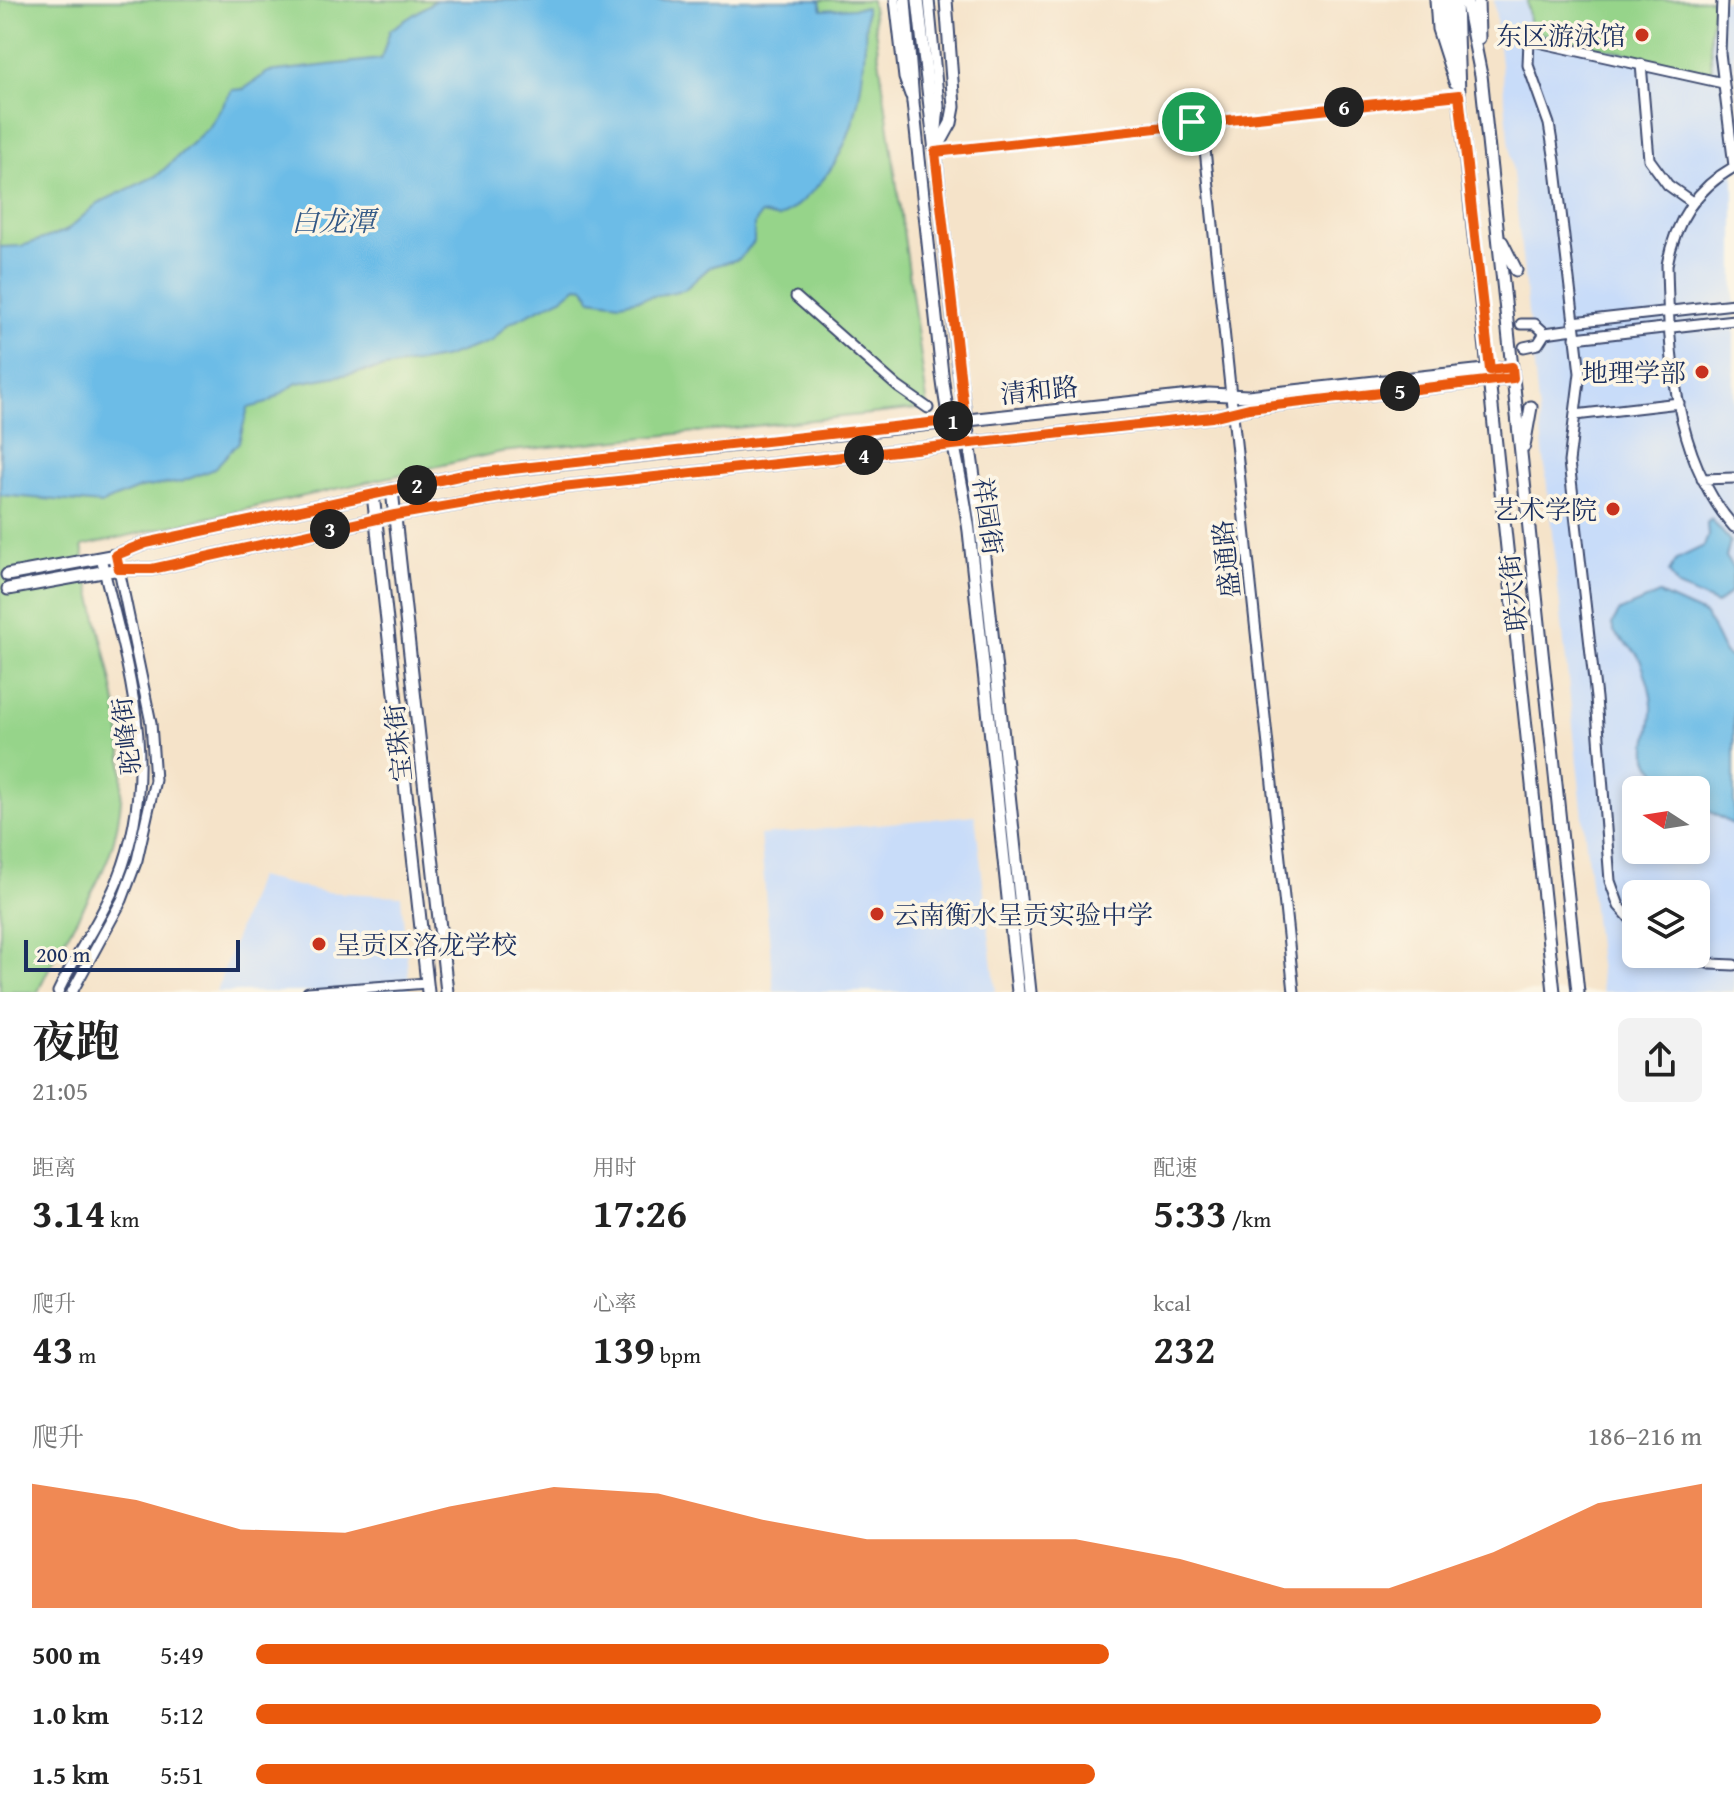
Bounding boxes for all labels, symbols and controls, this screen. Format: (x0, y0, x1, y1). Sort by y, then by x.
place label: 东区游泳馆 (1496, 16, 1626, 55)
marker: 东区游泳馆 (1633, 26, 1651, 44)
pin: 6 (1324, 87, 1364, 127)
pin (1158, 88, 1226, 156)
text: 6 (1338, 91, 1350, 123)
icon: arrive (1170, 100, 1214, 144)
water label: 白龙潭 (291, 200, 380, 241)
place label: 地理学部 (1582, 353, 1686, 392)
marker: 地理学部 (1693, 363, 1711, 381)
street label: 清和路 (998, 367, 1080, 413)
pin: 5 (1380, 371, 1420, 411)
text: 5 (1394, 375, 1406, 407)
pin: 1 (933, 401, 973, 441)
text: 1 (947, 405, 959, 437)
pin: 4 (844, 435, 884, 475)
text: 4 (858, 439, 870, 471)
pin: 2 (397, 465, 437, 505)
text: 2 (411, 469, 423, 501)
street label: 祥园街 (963, 475, 1013, 557)
place label: 艺术学院 (1493, 490, 1597, 529)
marker: 艺术学院 (1604, 500, 1622, 518)
pin: 3 (310, 509, 350, 549)
text: 3 (324, 513, 336, 545)
street label: 盛通路 (1203, 518, 1249, 600)
street label: 联大街 (1490, 552, 1536, 634)
street label: 驼峰街 (102, 695, 150, 777)
street label: 宝珠街 (375, 702, 421, 784)
north arrow (1622, 776, 1710, 864)
map controls (1622, 776, 1710, 968)
button: layers (1622, 880, 1710, 968)
place label: 云南衡水呈贡实验中学 (893, 895, 1153, 934)
marker: 云南衡水呈贡实验中学 (868, 905, 886, 923)
place label: 呈贡区洛龙学校 (335, 925, 517, 964)
marker: 呈贡区洛龙学校 (310, 935, 328, 953)
scale bar (24, 936, 240, 972)
text: 200 m (36, 938, 91, 970)
text: 夜跑 (32, 1009, 120, 1073)
button: share (1618, 1018, 1702, 1102)
text: 21:05 (32, 1071, 88, 1110)
text: 距离 (32, 1151, 76, 1183)
text: 用时 (593, 1151, 637, 1183)
text: 配速 (1153, 1151, 1197, 1183)
text: 3.14 (32, 1183, 105, 1242)
text: 17:26 (593, 1183, 687, 1242)
text: 5:33 (1153, 1183, 1227, 1242)
text: km (105, 1203, 139, 1235)
text: /km (1227, 1203, 1271, 1235)
text: 爬升 (32, 1287, 76, 1319)
text: 心率 (593, 1287, 637, 1319)
text: kcal (1153, 1287, 1191, 1319)
text: 43 (32, 1319, 73, 1378)
text: 139 (593, 1319, 655, 1378)
text: 232 (1153, 1319, 1216, 1378)
text: m (73, 1339, 96, 1371)
text: bpm (655, 1339, 701, 1371)
text: 186–216 m (1588, 1416, 1702, 1455)
text: 爬升 (32, 1417, 84, 1456)
text: 500 m (32, 1635, 100, 1674)
text: 5:49 (160, 1635, 204, 1674)
text: 1.0 km (32, 1695, 109, 1734)
text: 5:12 (160, 1695, 204, 1734)
text: 1.5 km (32, 1755, 109, 1794)
text: 5:51 (160, 1755, 204, 1794)

